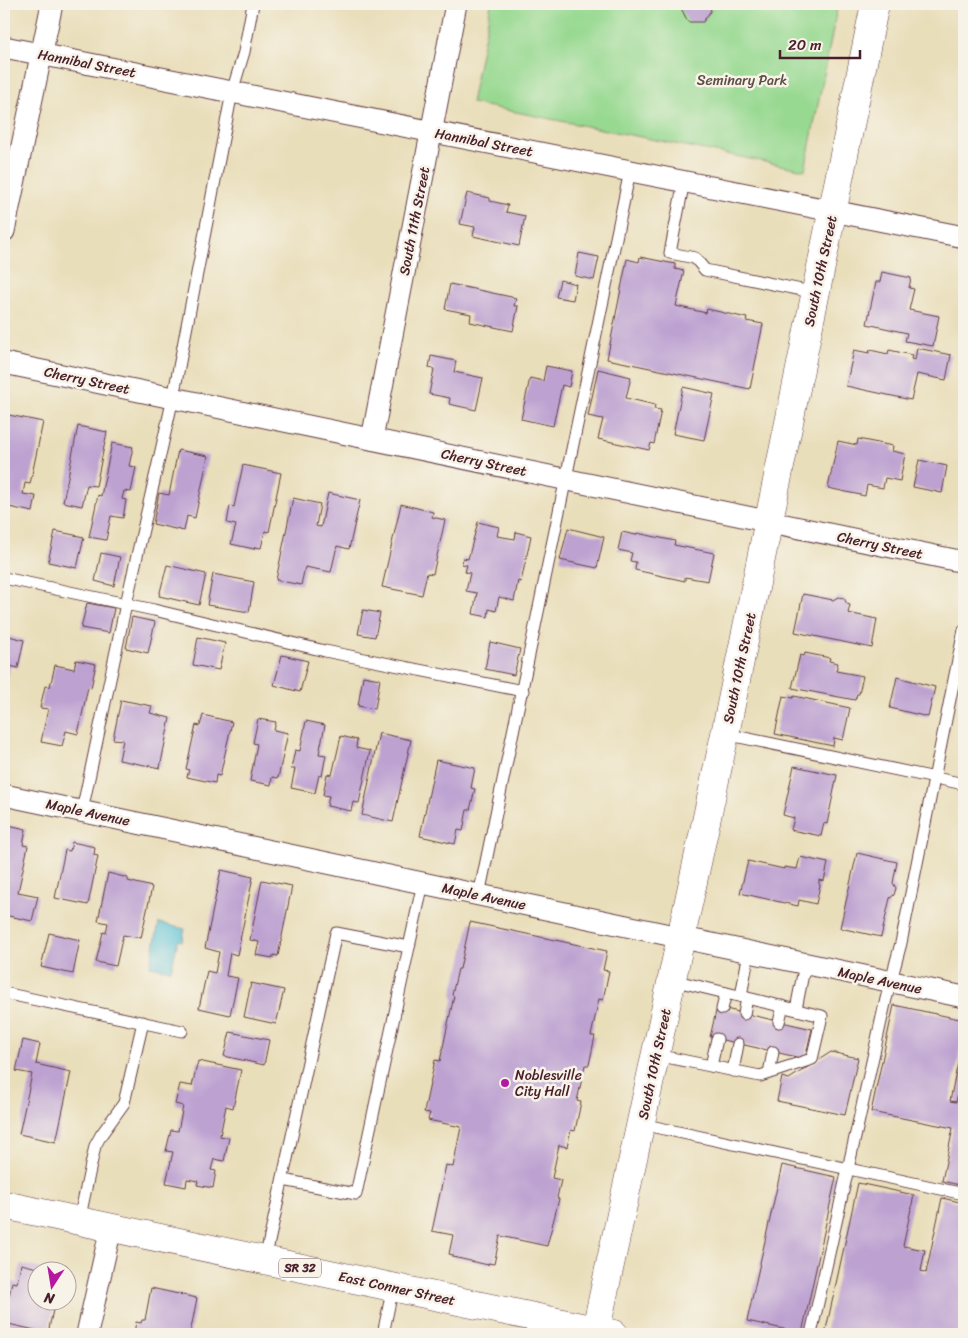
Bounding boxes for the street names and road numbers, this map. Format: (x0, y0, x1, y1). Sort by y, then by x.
street label: Hannibal Street (36, 42, 138, 85)
street label: Hannibal Street (433, 121, 535, 164)
street label: South 11th Street (392, 165, 437, 278)
street label: South 10th Street (797, 213, 844, 329)
street label: Cherry Street (42, 359, 132, 402)
street label: Cherry Street (439, 441, 529, 484)
street label: Cherry Street (835, 524, 925, 567)
street label: South 10th Street (716, 610, 763, 726)
street label: Maple Avenue (44, 791, 132, 834)
street label: Maple Avenue (440, 875, 528, 918)
street label: Maple Avenue (836, 959, 924, 1002)
street label: South 10th Street (631, 1006, 678, 1122)
road number: SR 32 (279, 1258, 321, 1278)
street label: East Conner Street (336, 1264, 458, 1313)

